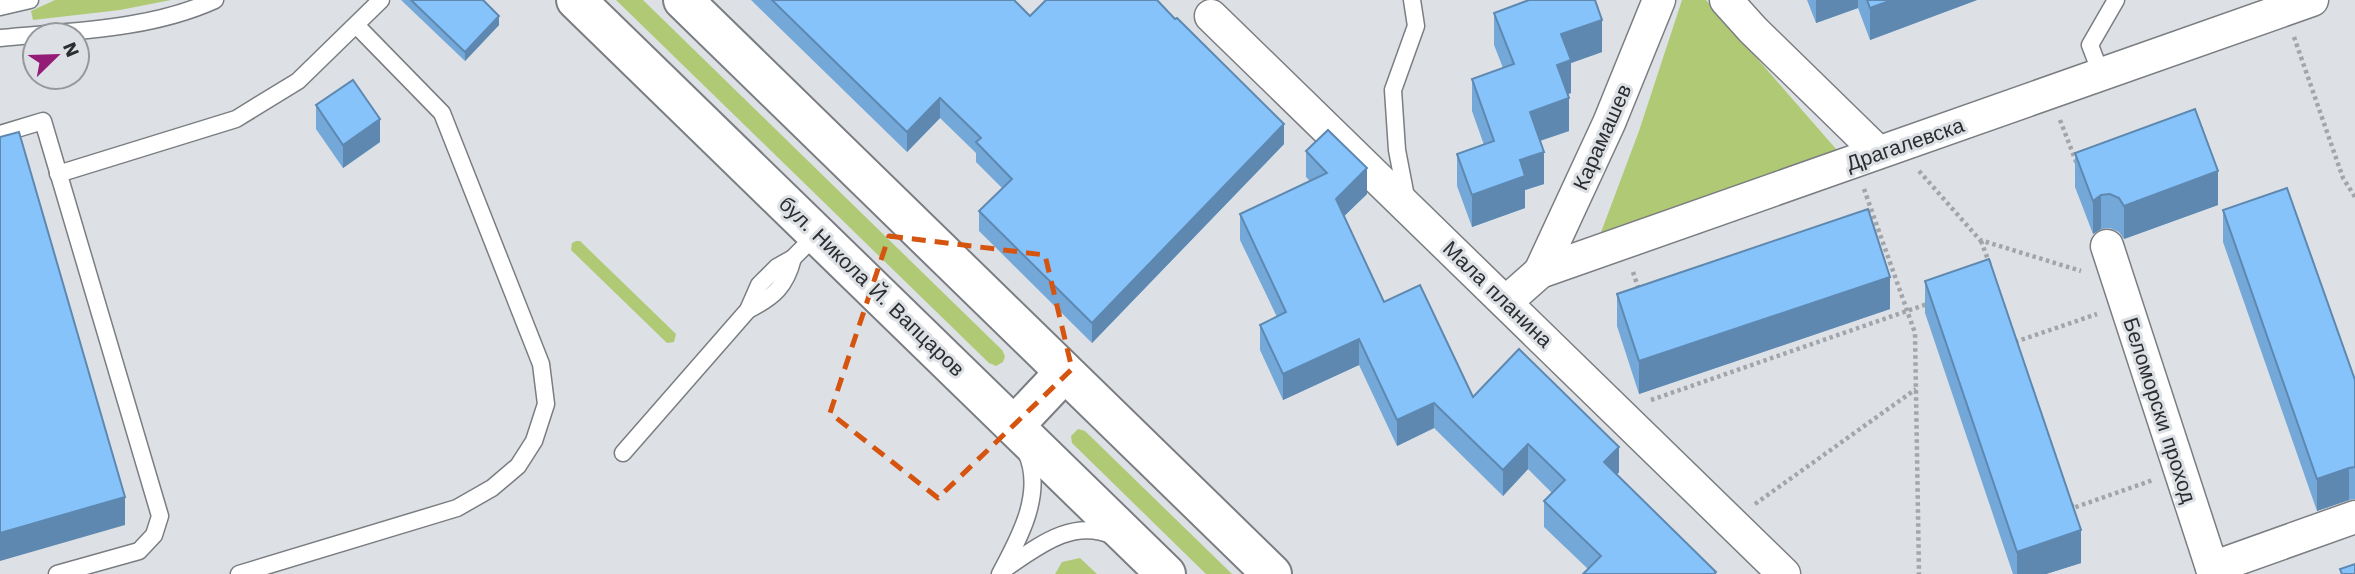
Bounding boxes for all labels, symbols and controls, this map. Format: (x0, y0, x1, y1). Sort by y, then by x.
north arrow (21, 21, 91, 91)
text: N (58, 39, 85, 61)
street label: Карамашев (1568, 80, 1636, 194)
street label: Драгалевска (1843, 112, 1968, 176)
street label: бул. Никола Й. Вапцаров (774, 191, 970, 381)
street label: Мала планина (1438, 236, 1558, 353)
street label: Беломорски проход (2118, 314, 2202, 506)

